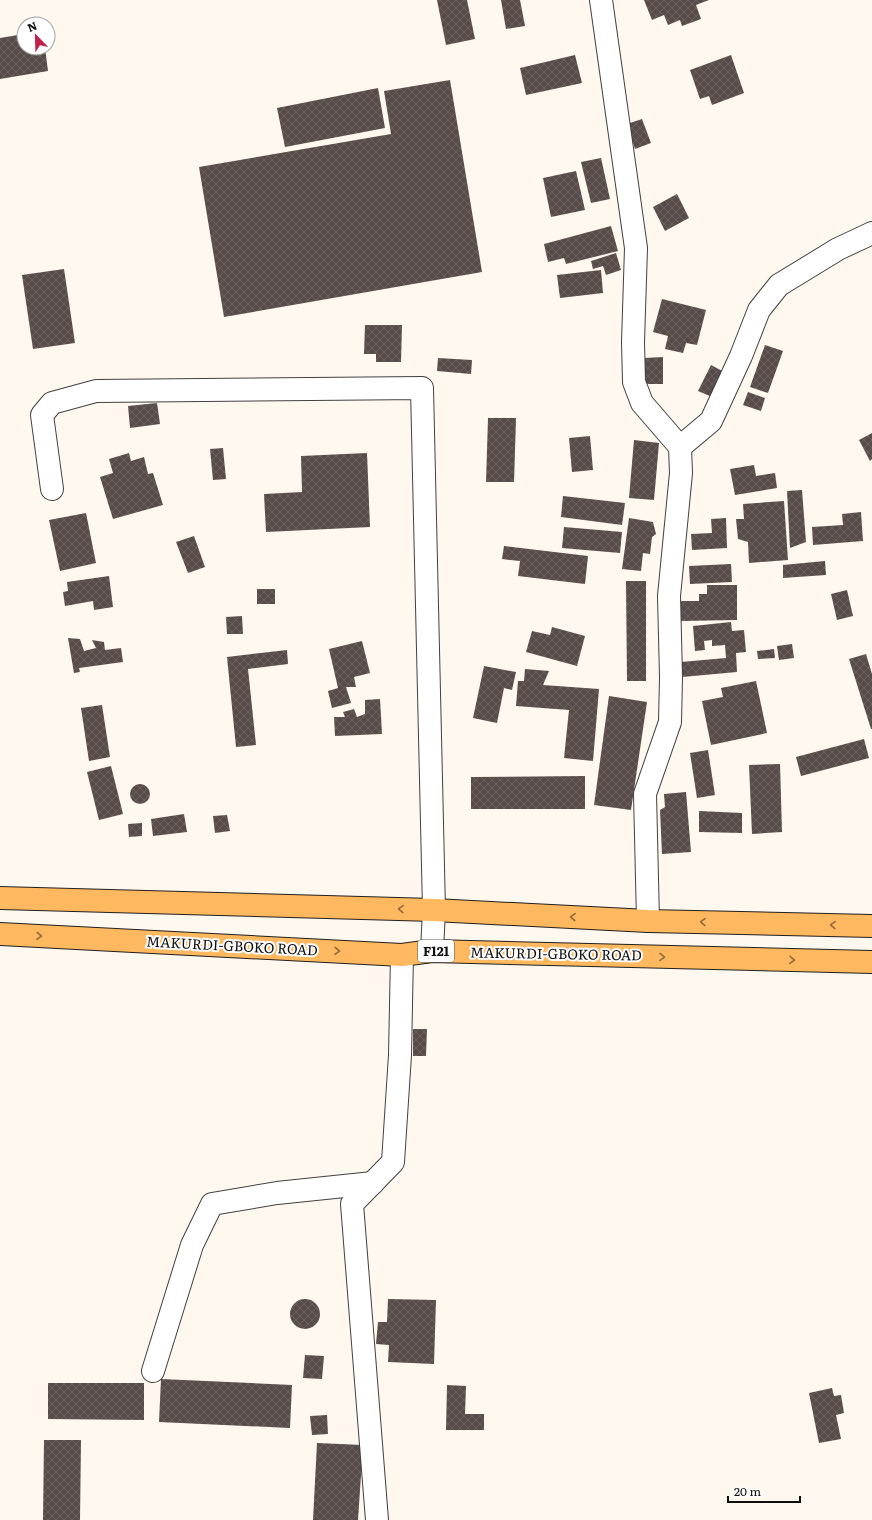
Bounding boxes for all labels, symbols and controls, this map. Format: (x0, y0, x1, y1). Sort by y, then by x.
north arrow (16, 16, 56, 56)
text: N (24, 17, 39, 35)
one-way arrow (398, 905, 404, 913)
one-way arrow (570, 913, 576, 921)
one-way arrow (700, 918, 706, 926)
one-way arrow (830, 921, 836, 930)
one-way arrow (36, 931, 42, 940)
street label: MAKURDI-GBOKO ROAD (146, 931, 319, 959)
road number: F121 (418, 940, 454, 962)
street label: MAKURDI-GBOKO ROAD (470, 942, 642, 965)
one-way arrow (334, 947, 340, 955)
one-way arrow (659, 953, 665, 961)
one-way arrow (789, 956, 795, 964)
scale bar (728, 1478, 800, 1504)
text: 20 m (734, 1482, 761, 1500)

